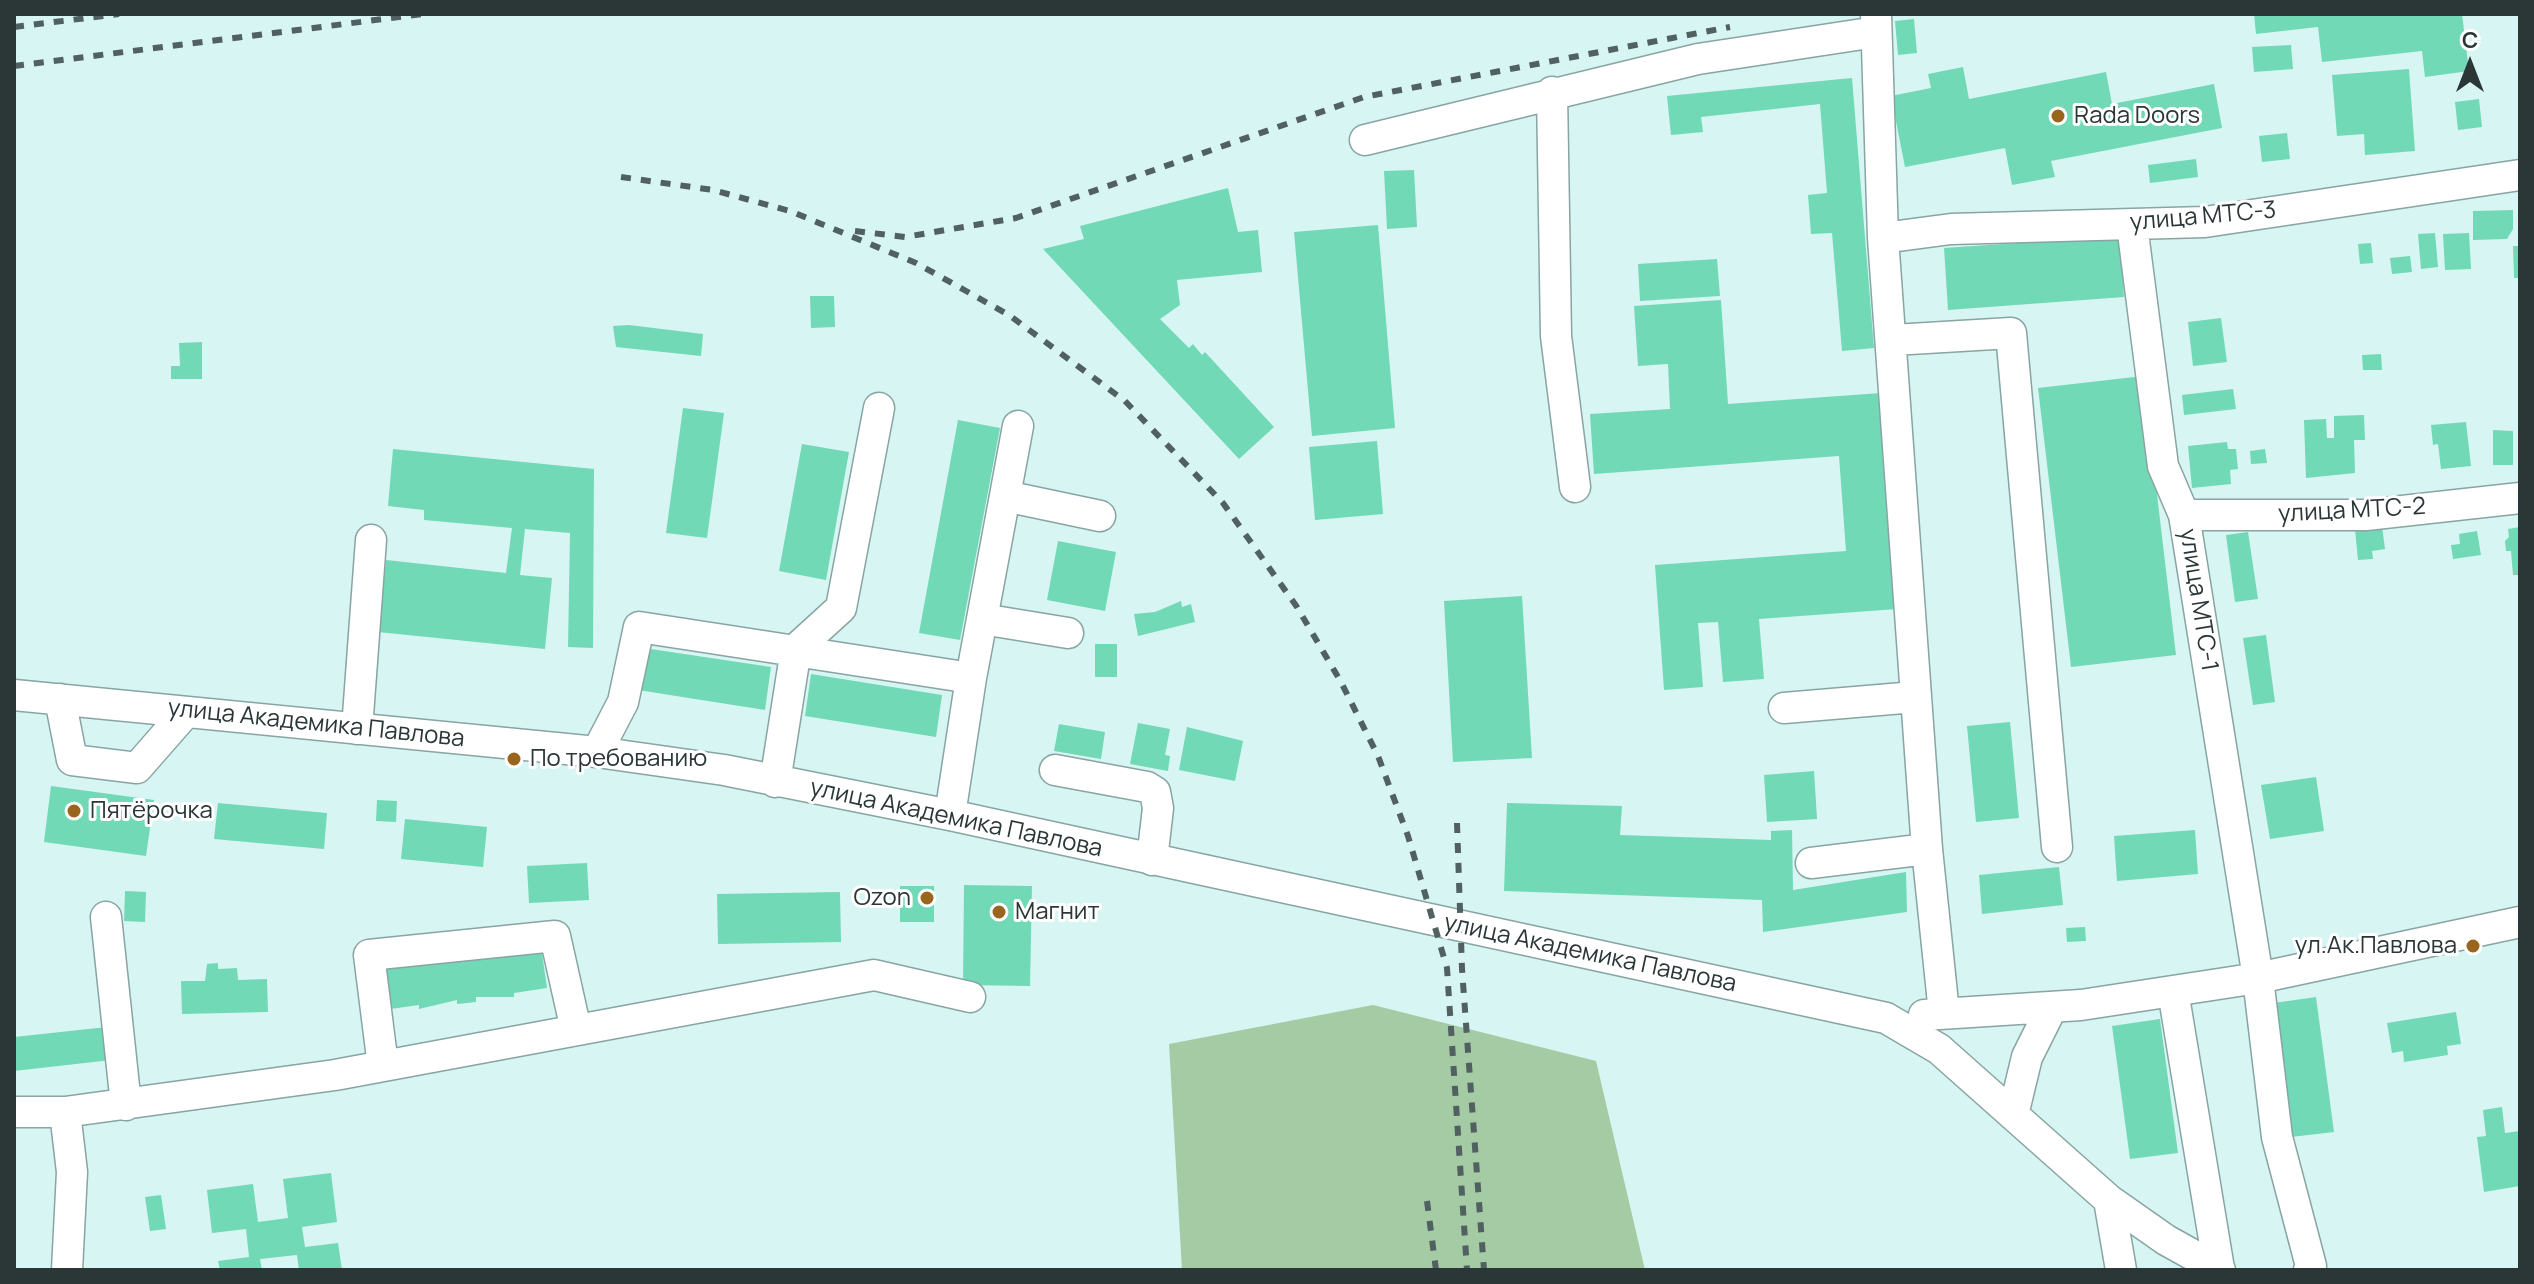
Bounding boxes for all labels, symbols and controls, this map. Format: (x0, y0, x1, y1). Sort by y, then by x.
north arrow (2430, 24, 2510, 104)
text: С (2462, 25, 2478, 55)
place label: Rada Doors (2074, 102, 2200, 130)
marker: Rada Doors (2049, 107, 2067, 125)
street label: улица МТС-3 (2129, 196, 2277, 238)
street label: улица МТС-2 (2277, 493, 2427, 529)
street label: улица МТС-1 (2173, 527, 2223, 673)
street label: улица Академика Павлова (166, 694, 466, 754)
place label: По требованию (530, 745, 707, 773)
marker: По требованию (505, 750, 523, 768)
street label: улица Академика Павлова (807, 774, 1105, 864)
place label: Пятёрочка (90, 797, 213, 825)
marker: Пятёрочка (65, 802, 83, 820)
place label: Ozon (853, 884, 911, 912)
marker: Ozon (918, 889, 936, 907)
place label: Магнит (1015, 898, 1100, 926)
marker: Магнит (990, 903, 1008, 921)
street label: улица Академика Павлова (1441, 909, 1739, 999)
place label: ул.Ак.Павлова (2295, 932, 2457, 960)
marker: ул.Ак.Павлова (2464, 937, 2482, 955)

